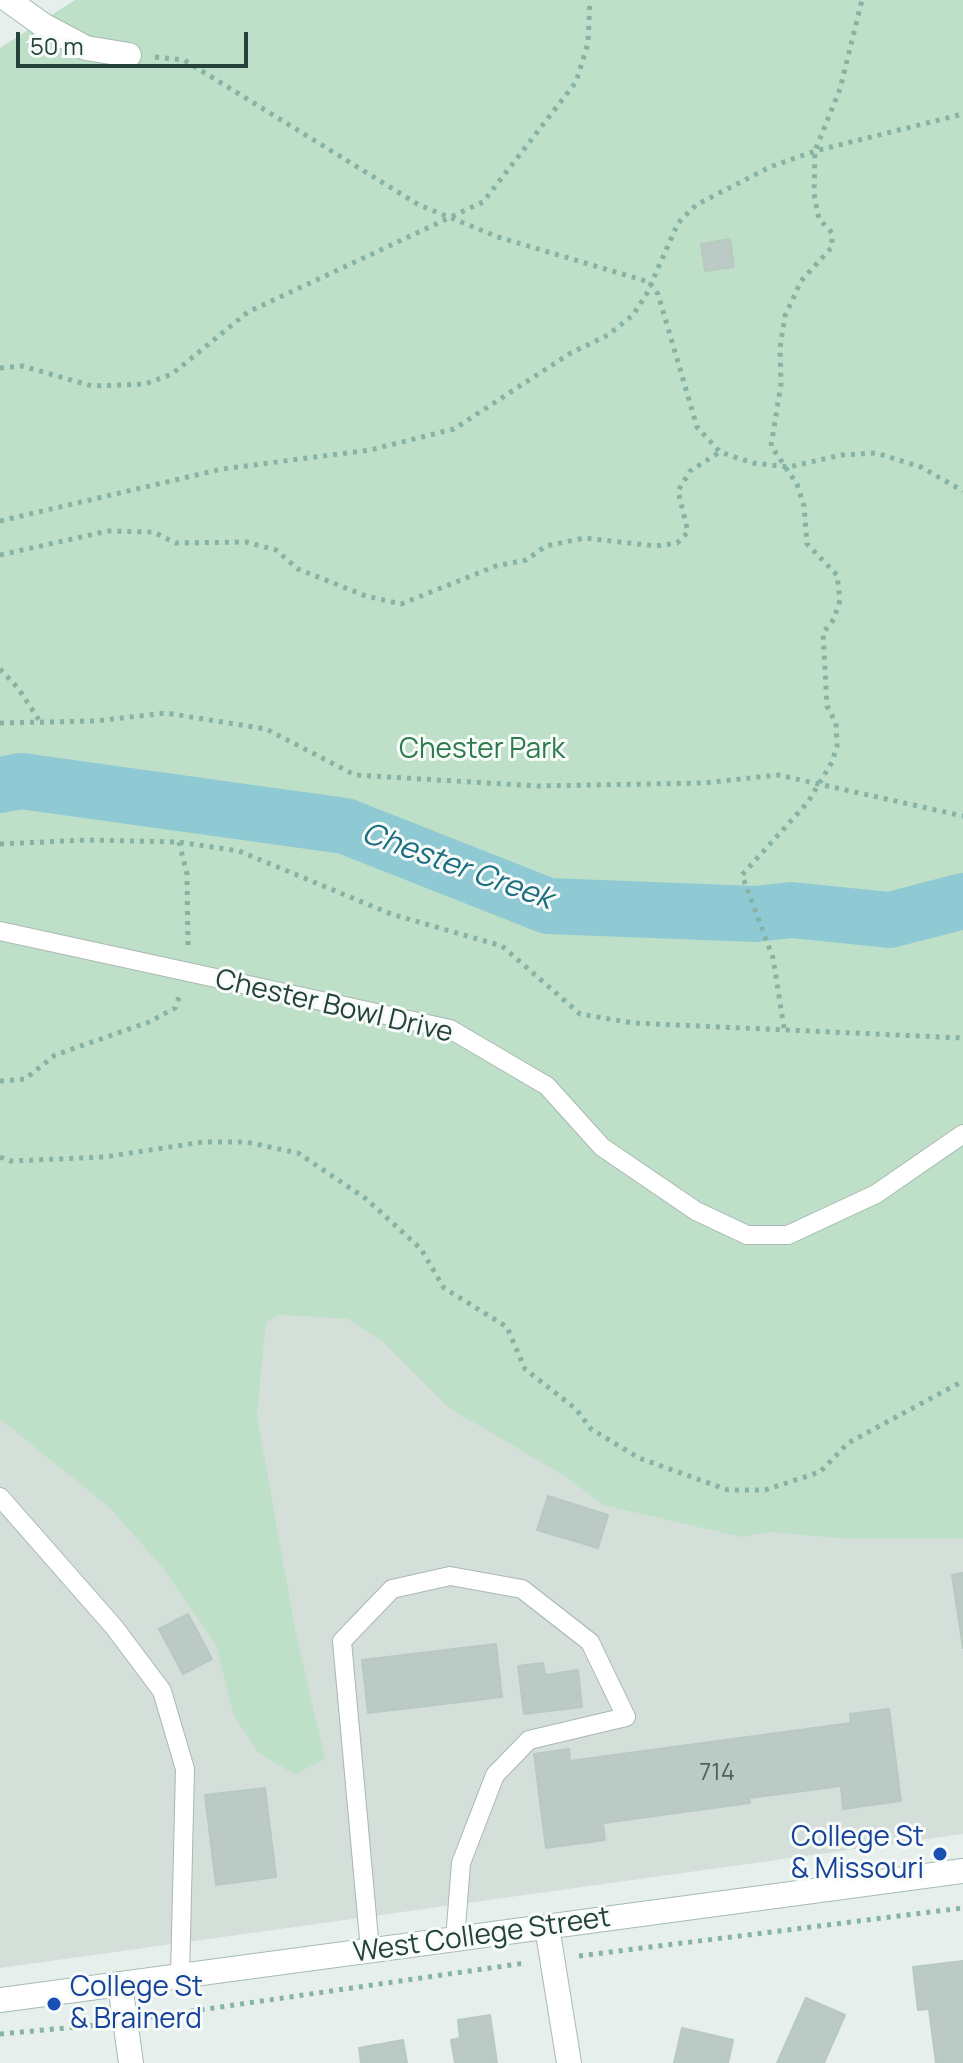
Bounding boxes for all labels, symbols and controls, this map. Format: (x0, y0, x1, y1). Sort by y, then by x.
scale bar (20, 16, 252, 66)
text: 50 m (30, 29, 84, 62)
park label: Chester Park (399, 733, 565, 767)
water label: Chester Creek (357, 816, 557, 918)
street label: Chester Bowl Drive (212, 963, 456, 1051)
house number: 714 (699, 1759, 735, 1787)
place label: College St & Missouri (791, 1821, 924, 1887)
marker: College St & Missouri (931, 1845, 949, 1863)
street label: West College Street (351, 1901, 613, 1971)
place label: College St & Brainerd (70, 1971, 203, 2037)
marker: College St & Brainerd (45, 1995, 63, 2013)

